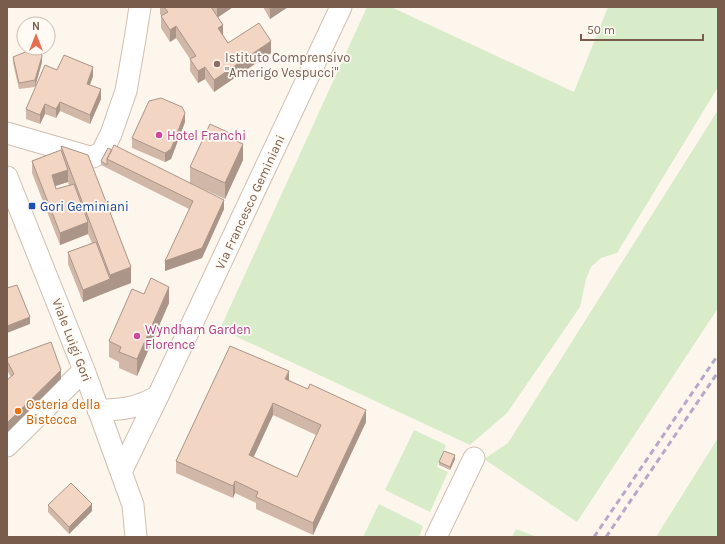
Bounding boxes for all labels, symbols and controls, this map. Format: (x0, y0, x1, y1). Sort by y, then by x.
north arrow (16, 16, 56, 56)
scale bar (581, 16, 703, 42)
text: N (32, 20, 40, 33)
text: 50 m (587, 23, 615, 37)
place label: Istituto Comprensivo "Amerigo Vespucci" (225, 50, 350, 80)
marker: Istituto Comprensivo "Amerigo Vespucci" (212, 59, 222, 69)
place label: Hotel Franchi (167, 128, 246, 143)
marker: Hotel Franchi (154, 130, 164, 140)
street label: Via Francesco Geminiani (212, 132, 288, 272)
place label: Gori Geminiani (40, 199, 129, 214)
marker: Gori Geminiani (27, 201, 37, 211)
street label: Viale Luigi Gori (49, 296, 95, 384)
place label: Wyndham Garden Florence (145, 322, 251, 352)
marker: Wyndham Garden Florence (132, 331, 142, 341)
place label: Osteria della Bistecca (26, 397, 100, 427)
marker: Osteria della Bistecca (13, 406, 23, 416)

